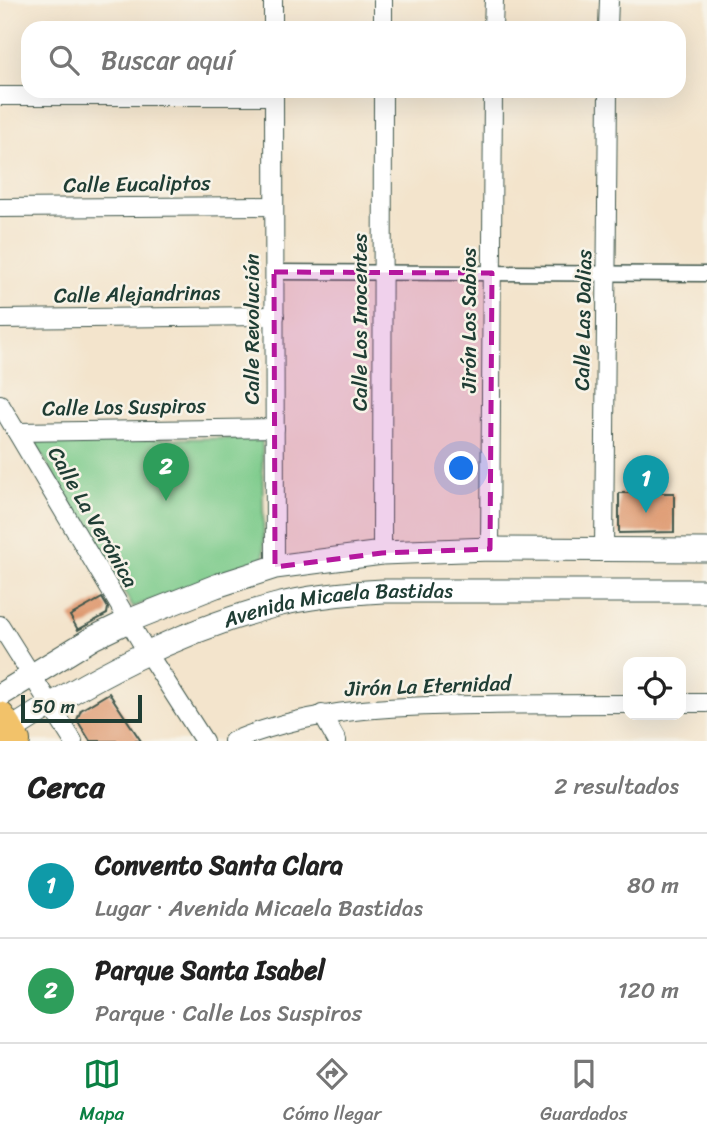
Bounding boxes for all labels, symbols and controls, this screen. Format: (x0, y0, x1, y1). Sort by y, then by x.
search box (21, 21, 686, 98)
text: Buscar aquí (101, 37, 234, 83)
icon: search (45, 41, 83, 79)
street label: Calle Eucaliptos (63, 164, 211, 204)
street label: Calle Los Inocentes (341, 233, 379, 411)
street label: Jirón Los Sabios (450, 247, 488, 394)
street label: Calle Las Dalias (563, 249, 603, 391)
street label: Calle Revolución (233, 254, 271, 404)
street label: Calle Alejandrinas (53, 274, 221, 314)
street label: Calle Los Suspiros (42, 387, 207, 427)
street label: Calle La Verónica (37, 439, 149, 595)
pin: 2 (143, 443, 189, 501)
your location (444, 451, 478, 485)
pin: 1 (623, 455, 669, 513)
street label: Avenida Micaela Bastidas (217, 572, 453, 639)
map controls (623, 657, 686, 720)
button: locate (623, 657, 686, 720)
street label: Jirón La Eternidad (343, 664, 514, 708)
text: 50 m (32, 690, 75, 723)
scale bar (21, 692, 142, 724)
text: Cerca (28, 760, 104, 814)
text: 2 resultados (554, 766, 679, 807)
text: Convento Santa Clara (95, 842, 343, 888)
text: 1 (46, 865, 56, 906)
text: 80 m (627, 865, 679, 906)
text: Lugar · Avenida Micaela Bastidas (95, 888, 423, 929)
text: Parque Santa Isabel (95, 947, 325, 993)
text: 2 (44, 970, 58, 1011)
text: 120 m (618, 970, 679, 1011)
text: Parque · Calle Los Suspiros (95, 993, 362, 1034)
tab: Mapa (79, 1055, 124, 1130)
tab: Cómo llegar (283, 1055, 381, 1130)
tab: Guardados (540, 1055, 628, 1130)

